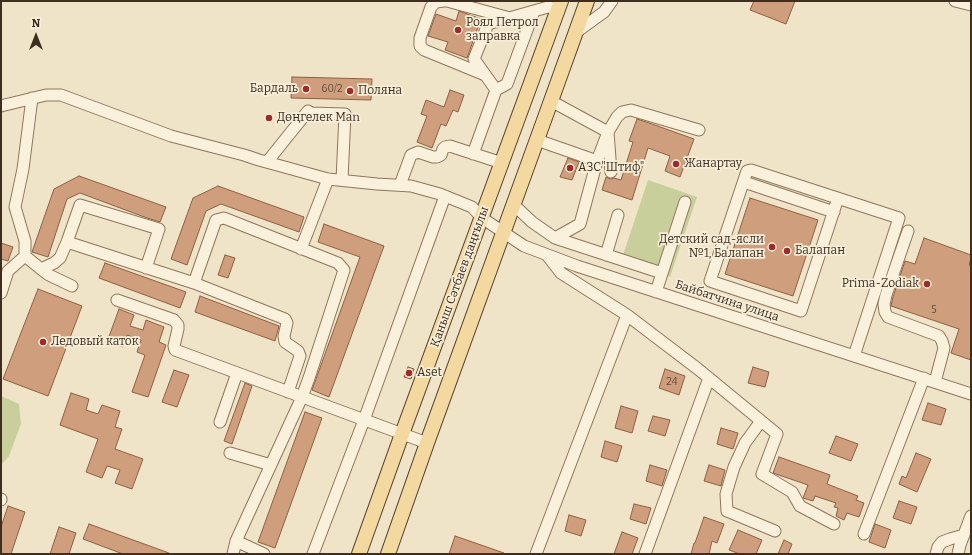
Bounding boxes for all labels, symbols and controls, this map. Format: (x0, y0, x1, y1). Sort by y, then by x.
north arrow (16, 16, 56, 56)
place label: Роял Петрол заправка (466, 16, 539, 44)
text: N (32, 17, 40, 30)
marker: Роял Петрол заправка (453, 25, 463, 35)
place label: Бардаль (250, 82, 298, 96)
house number: 60/2 (322, 83, 342, 95)
marker: Бардаль (301, 84, 311, 94)
place label: Поляна (358, 84, 402, 98)
marker: Поляна (345, 86, 355, 96)
place label: Дөңгелек Man (277, 111, 360, 125)
marker: Дөңгелек Man (264, 113, 274, 123)
place label: Жанартау (684, 157, 742, 171)
marker: Жанартау (671, 159, 681, 169)
place label: АЗС"Штиф" (578, 161, 644, 175)
marker: АЗС"Штиф" (565, 163, 575, 173)
street label: Қаныш Сәтбаев даңғылы (428, 205, 492, 349)
place label: Детский сад-ясли №1, Балапан (659, 233, 764, 261)
marker: Детский сад-ясли №1, Балапан (767, 242, 777, 252)
place label: Балапан (795, 244, 845, 258)
marker: Балапан (782, 246, 792, 256)
street label: Байбатчина улица (673, 277, 781, 325)
place label: Prima-Zodiak (842, 277, 919, 291)
marker: Prima-Zodiak (922, 279, 932, 289)
house number: 5 (931, 304, 937, 316)
place label: Ледовый каток (51, 335, 139, 349)
marker: Ледовый каток (38, 337, 48, 347)
place label: Aset (417, 366, 442, 380)
marker: Aset (404, 368, 414, 378)
house number: 24 (666, 376, 678, 388)

